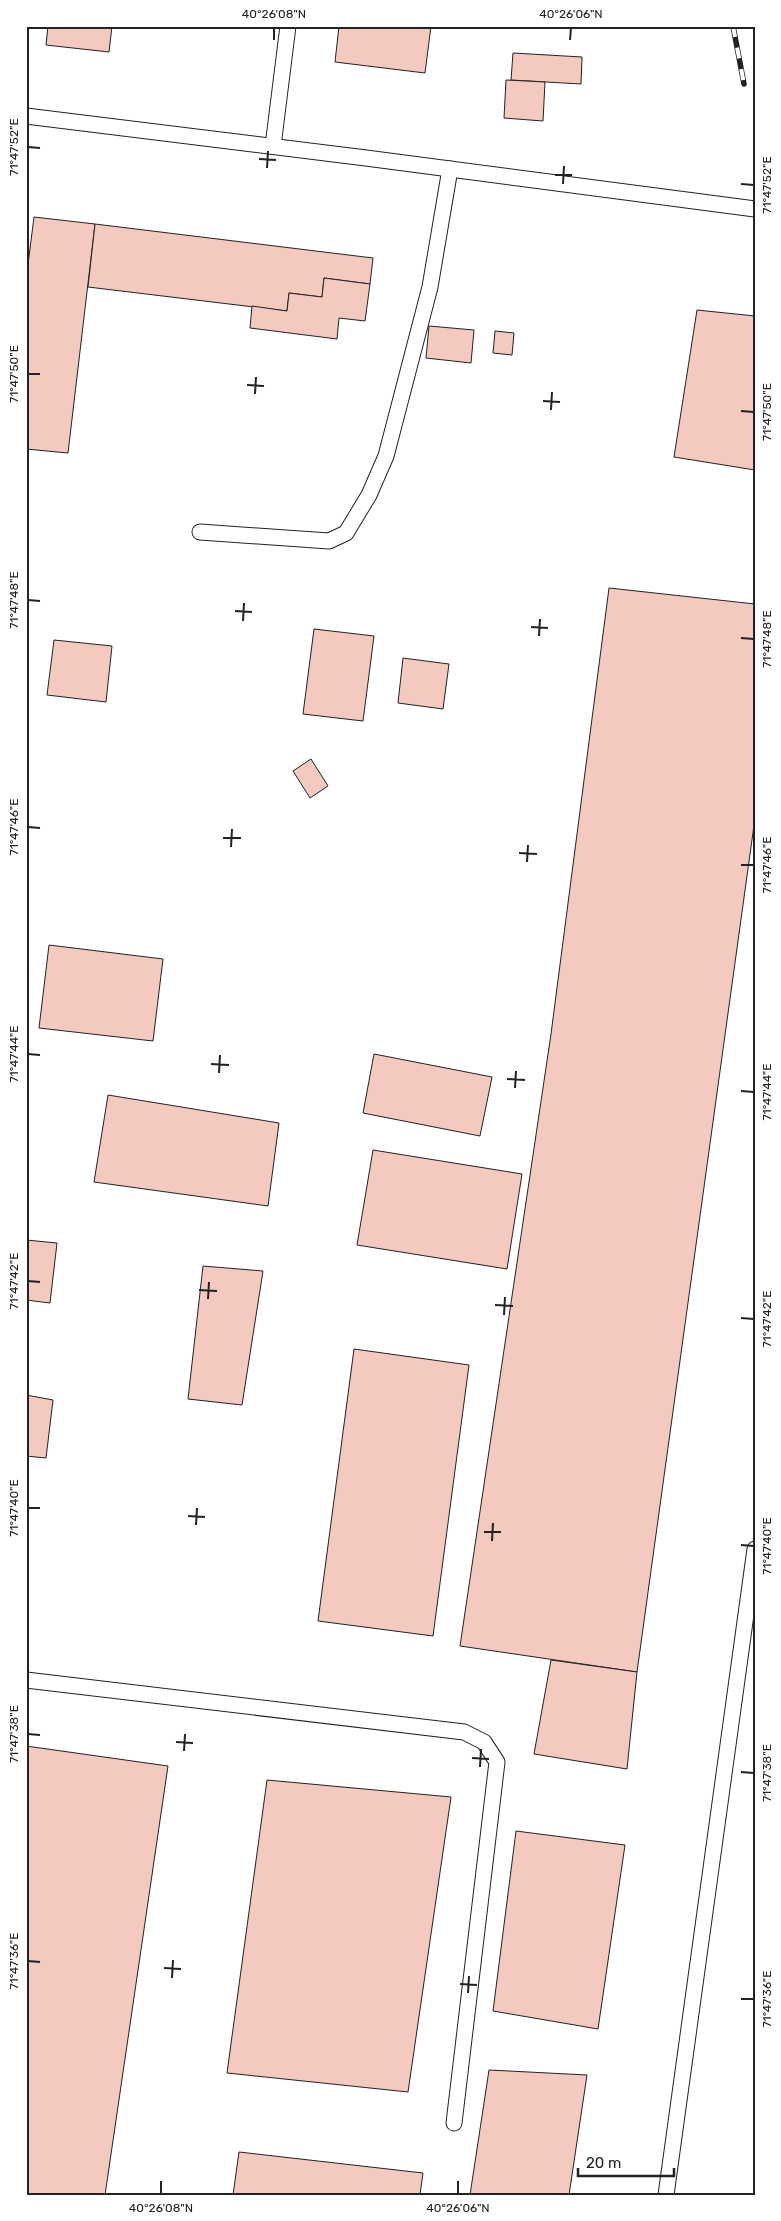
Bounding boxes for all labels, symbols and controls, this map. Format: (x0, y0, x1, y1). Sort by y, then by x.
text: 40°26'08"N (242, 7, 306, 21)
text: 40°26'06"N (539, 7, 603, 21)
text: 71°47'52"E (7, 118, 21, 176)
text: 71°47'52"E (760, 156, 774, 214)
text: 71°47'50"E (7, 345, 21, 403)
text: 71°47'50"E (760, 383, 774, 441)
text: 71°47'48"E (7, 571, 21, 629)
text: 71°47'48"E (760, 610, 774, 668)
text: 71°47'46"E (7, 799, 21, 855)
text: 71°47'46"E (760, 837, 774, 893)
text: 71°47'44"E (7, 1025, 21, 1083)
text: 71°47'44"E (760, 1063, 774, 1121)
text: 71°47'42"E (7, 1252, 21, 1310)
text: 71°47'42"E (760, 1290, 774, 1348)
text: 71°47'40"E (7, 1479, 21, 1537)
text: 71°47'40"E (760, 1517, 774, 1575)
text: 71°47'38"E (7, 1705, 21, 1763)
text: 71°47'38"E (760, 1744, 774, 1802)
text: 71°47'36"E (7, 1932, 21, 1990)
text: 71°47'36"E (760, 1970, 774, 2028)
scale bar (578, 2146, 675, 2178)
text: 20 m (586, 2154, 621, 2172)
text: 40°26'08"N (129, 2201, 193, 2215)
text: 40°26'06"N (426, 2201, 490, 2215)

